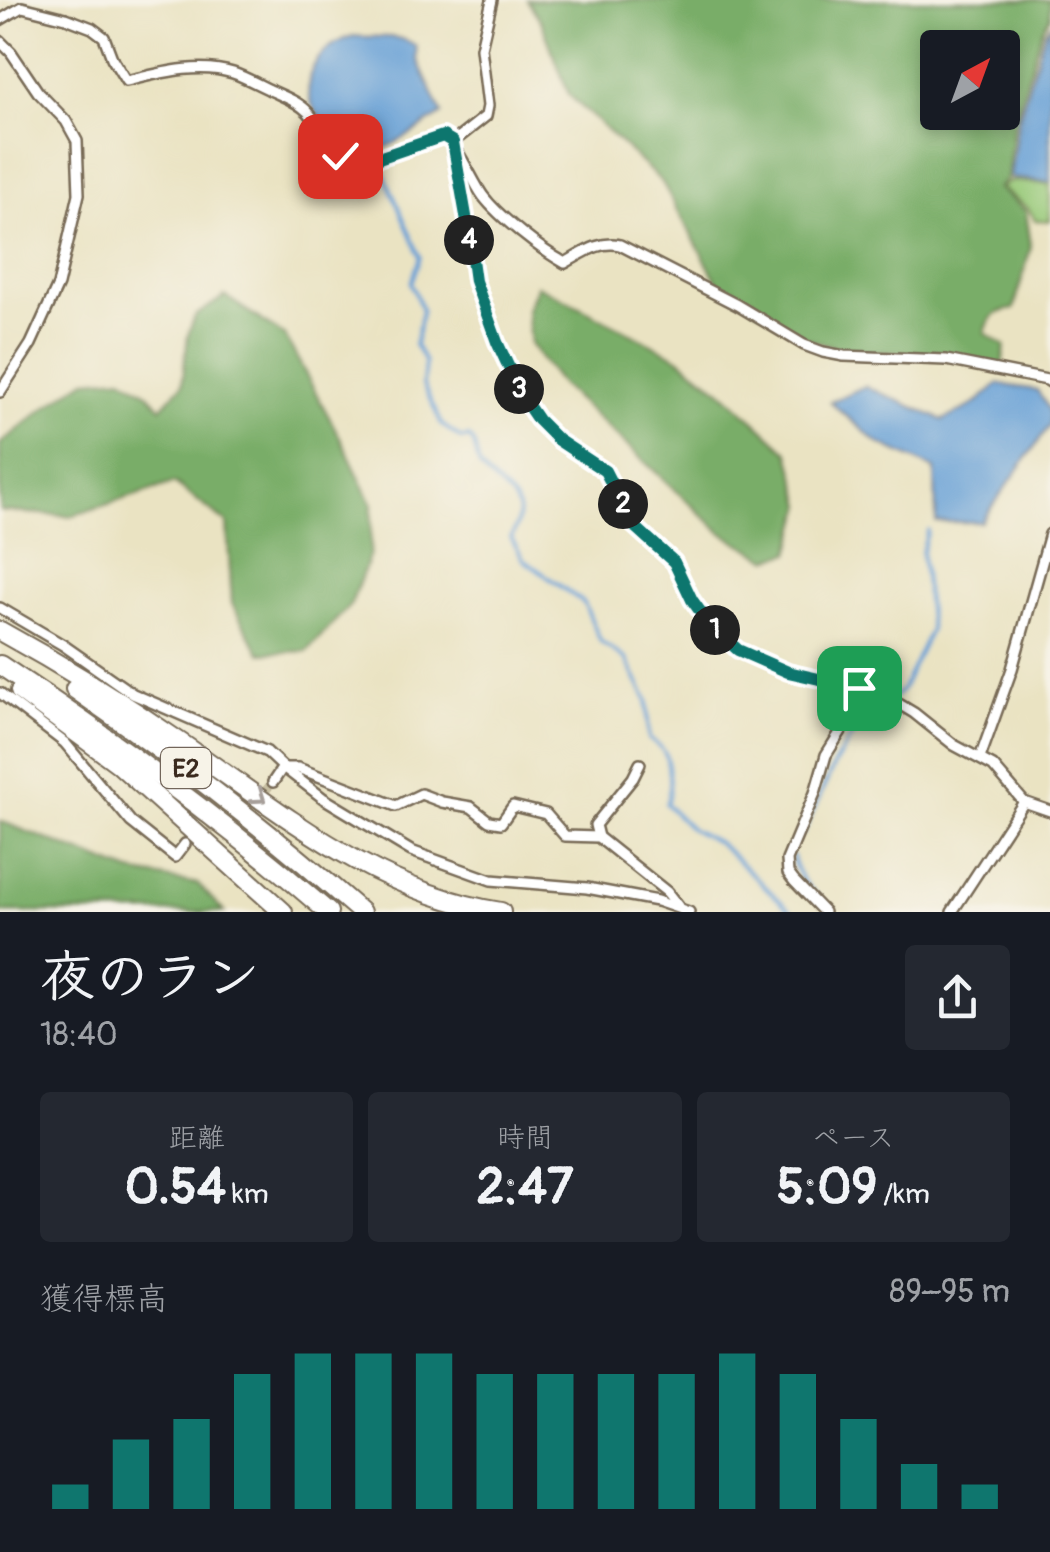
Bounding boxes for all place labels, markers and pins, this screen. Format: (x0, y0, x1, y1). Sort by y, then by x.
pin (298, 114, 383, 199)
pin: 4 (444, 215, 494, 265)
pin: 3 (494, 364, 544, 414)
pin: 2 (598, 479, 648, 529)
pin: 1 (690, 605, 740, 655)
pin (817, 646, 902, 731)

